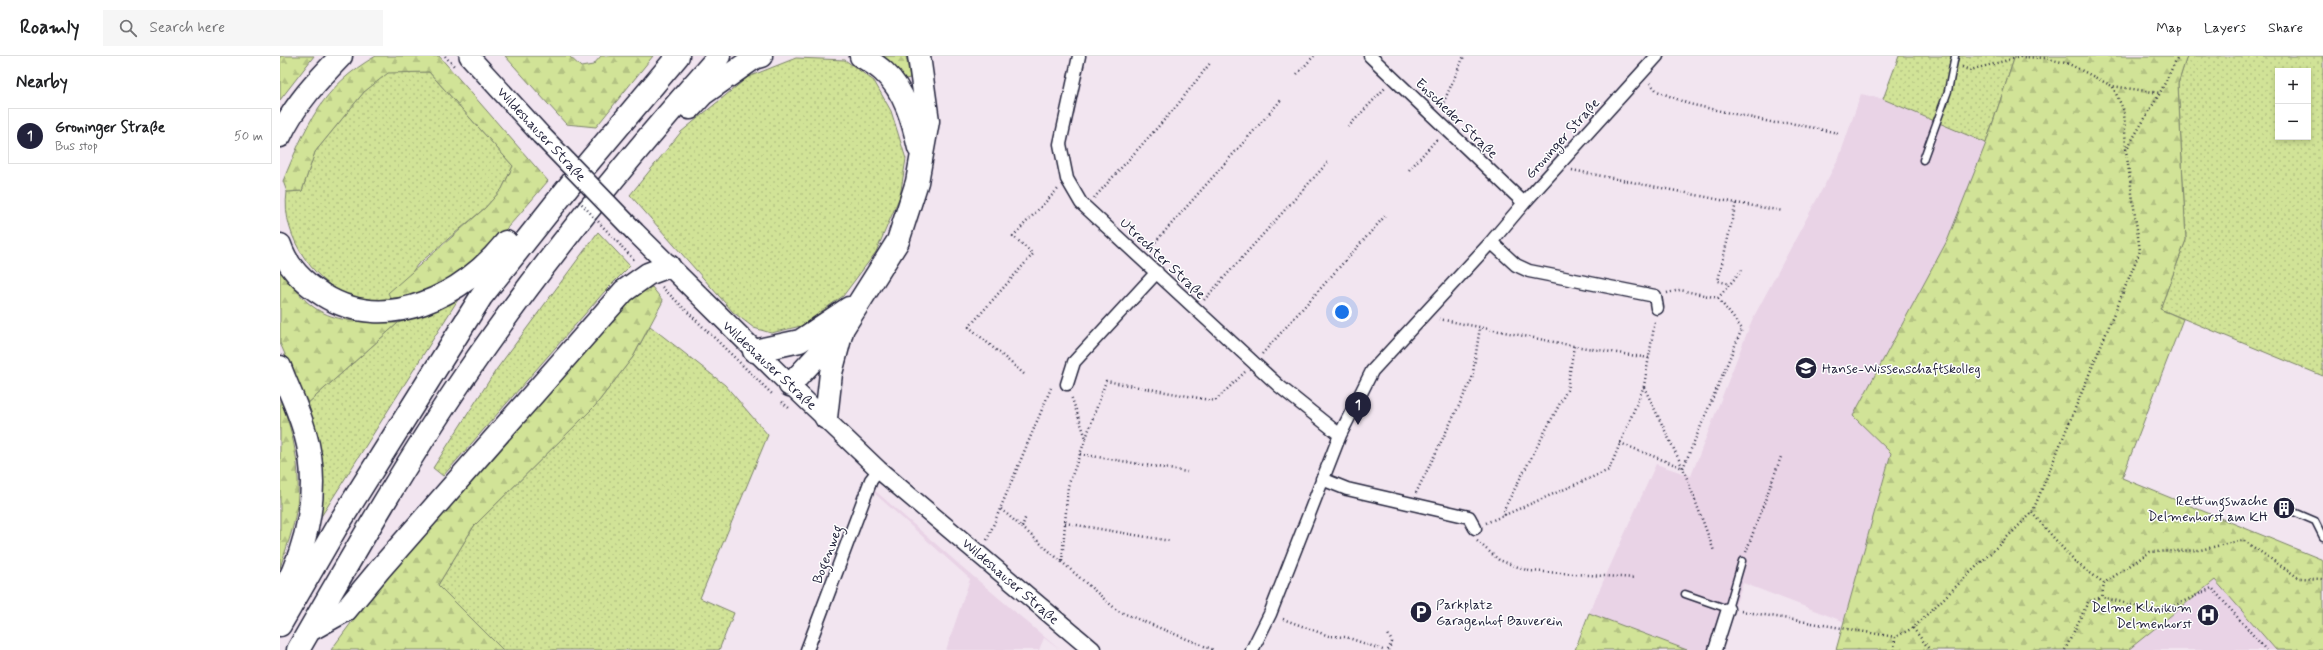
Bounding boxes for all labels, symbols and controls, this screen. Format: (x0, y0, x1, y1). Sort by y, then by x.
search box (103, 10, 383, 46)
text: Roamly (20, 15, 79, 40)
icon: search (117, 17, 139, 39)
text: Search here (149, 18, 225, 38)
text: Map (2156, 19, 2182, 37)
text: Layers (2204, 19, 2246, 37)
text: Share (2268, 19, 2303, 37)
map controls (2275, 68, 2311, 140)
button: + (2275, 68, 2311, 104)
text: Nearby (16, 71, 68, 93)
street label: Enscheder Straße (1411, 75, 1501, 163)
street label: Wildeshauser Straße (493, 84, 590, 186)
street label: Groninger Straße (1522, 94, 1605, 184)
button: − (2275, 104, 2311, 140)
text: Groninger Straße (55, 118, 165, 138)
text: 1 (27, 128, 33, 145)
text: 50 m (234, 128, 263, 145)
text: Bus stop (55, 138, 98, 155)
street label: Utrechter Straße (1116, 214, 1209, 303)
your location (1332, 302, 1352, 322)
street label: Wildeshauser Straße (718, 317, 820, 414)
school or university icon: Hanse-Wissenschaftskolleg (1793, 355, 1819, 381)
place label: Hanse-Wissenschaftskolleg (1822, 360, 1981, 378)
pin: 1 (1345, 392, 1371, 425)
place label: Rettungswache Delmenhorst am KH (2148, 492, 2268, 526)
building icon: Rettungswache Delmenhorst am KH (2271, 495, 2297, 521)
street label: Bogenweg (809, 522, 849, 587)
street label: Wildeshauser Straße (958, 535, 1063, 629)
place label: Parkplatz Garagenhof Bauverein (1436, 596, 1563, 631)
parking icon: Parkplatz Garagenhof Bauverein (1408, 599, 1434, 625)
place label: Delme Klinikum Delmenhorst (2091, 599, 2192, 633)
hospital icon: Delme Klinikum Delmenhorst (2195, 602, 2221, 628)

